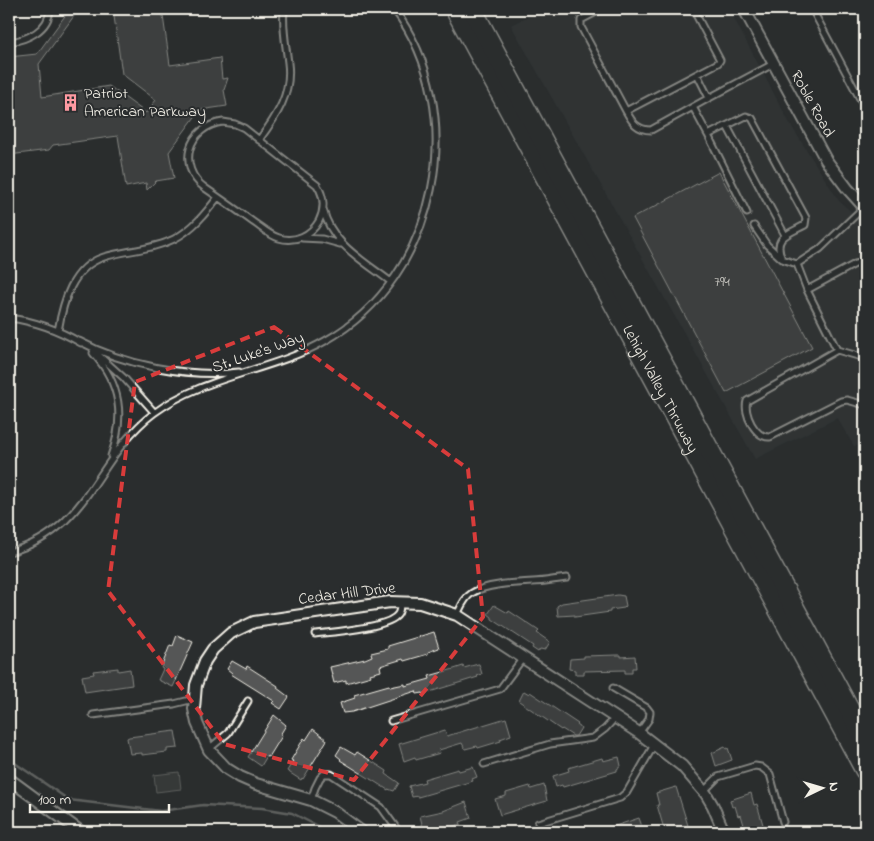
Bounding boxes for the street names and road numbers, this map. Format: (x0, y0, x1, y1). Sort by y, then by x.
street label: Roble Road (784, 66, 840, 142)
street label: Lehigh Valley Thruway (616, 321, 704, 458)
street label: St. Luke's Way (209, 326, 307, 380)
street label: Cedar Hill Drive (297, 576, 398, 612)

